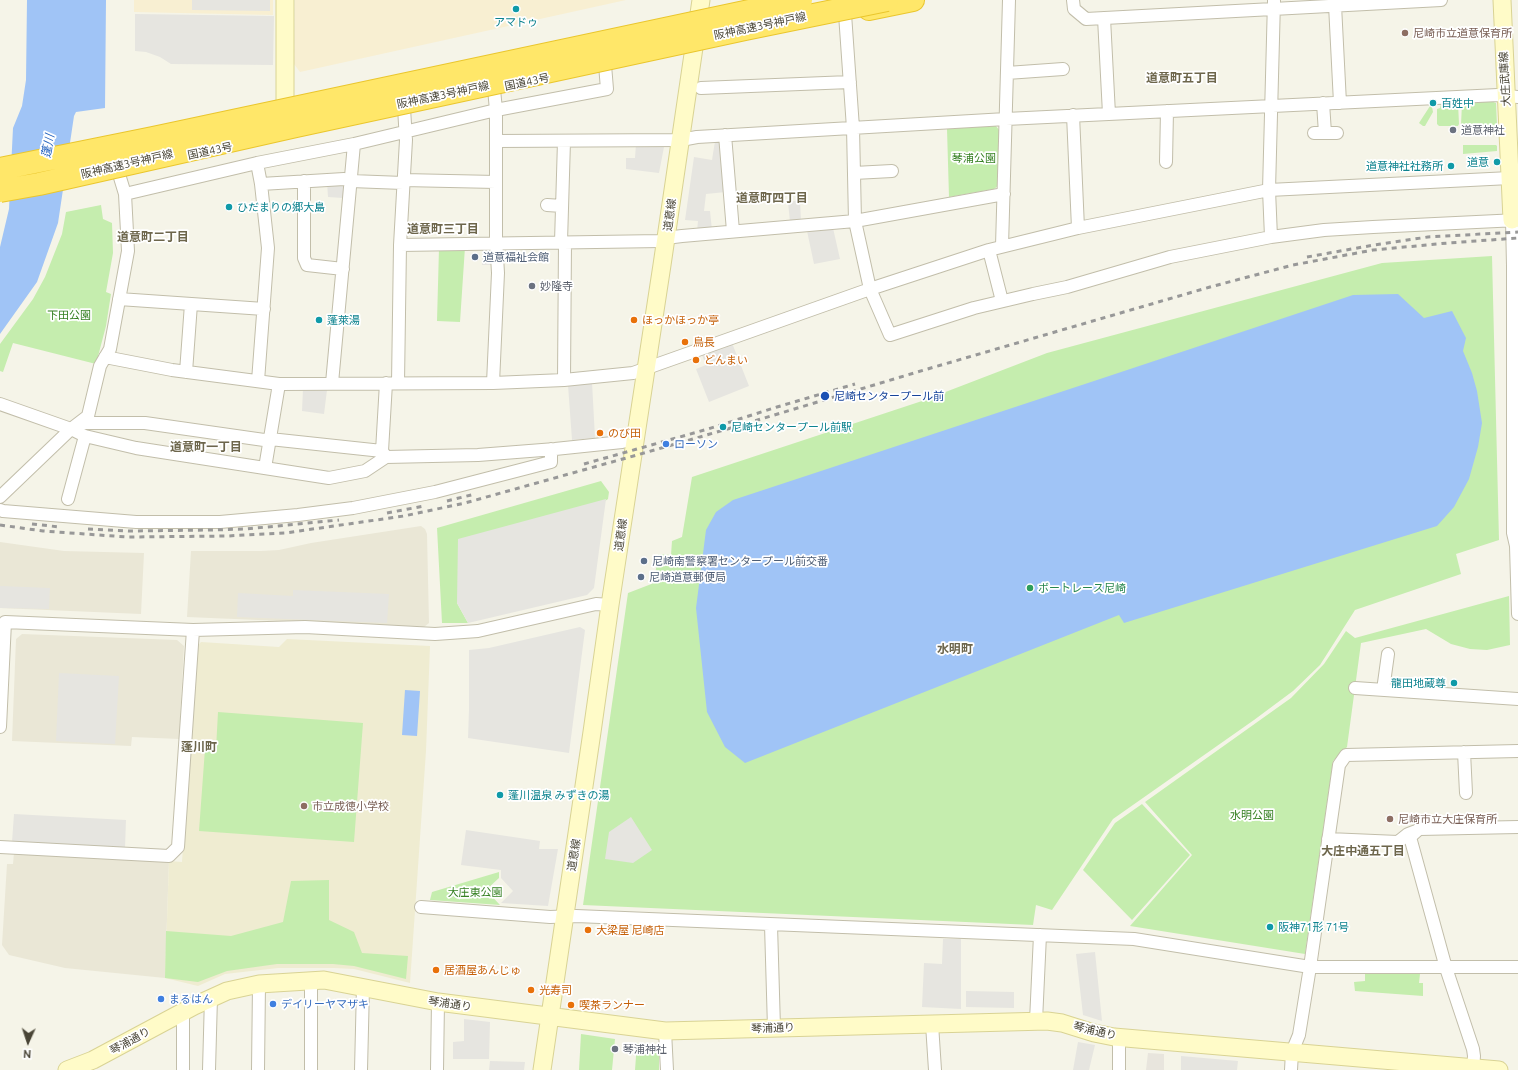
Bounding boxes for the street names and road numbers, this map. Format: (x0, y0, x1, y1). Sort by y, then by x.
street label: 阪神高速3号神戸線 (713, 10, 807, 42)
street label: 大庄武庫線 (1497, 51, 1513, 107)
street label: 国道43号 (503, 71, 551, 93)
street label: 阪神高速3号神戸線 (396, 79, 490, 111)
street label: 国道43号 (186, 140, 234, 162)
street label: 阪神高速3号神戸線 (80, 147, 174, 181)
street label: 道意線 (661, 198, 679, 232)
street label: 道意線 (612, 518, 630, 552)
street label: 道意線 (565, 838, 583, 872)
street label: 琴浦通り (427, 994, 473, 1014)
street label: 琴浦通り (1072, 1020, 1118, 1042)
street label: 琴浦通り (751, 1021, 795, 1035)
street label: 琴浦通り (108, 1025, 152, 1057)

